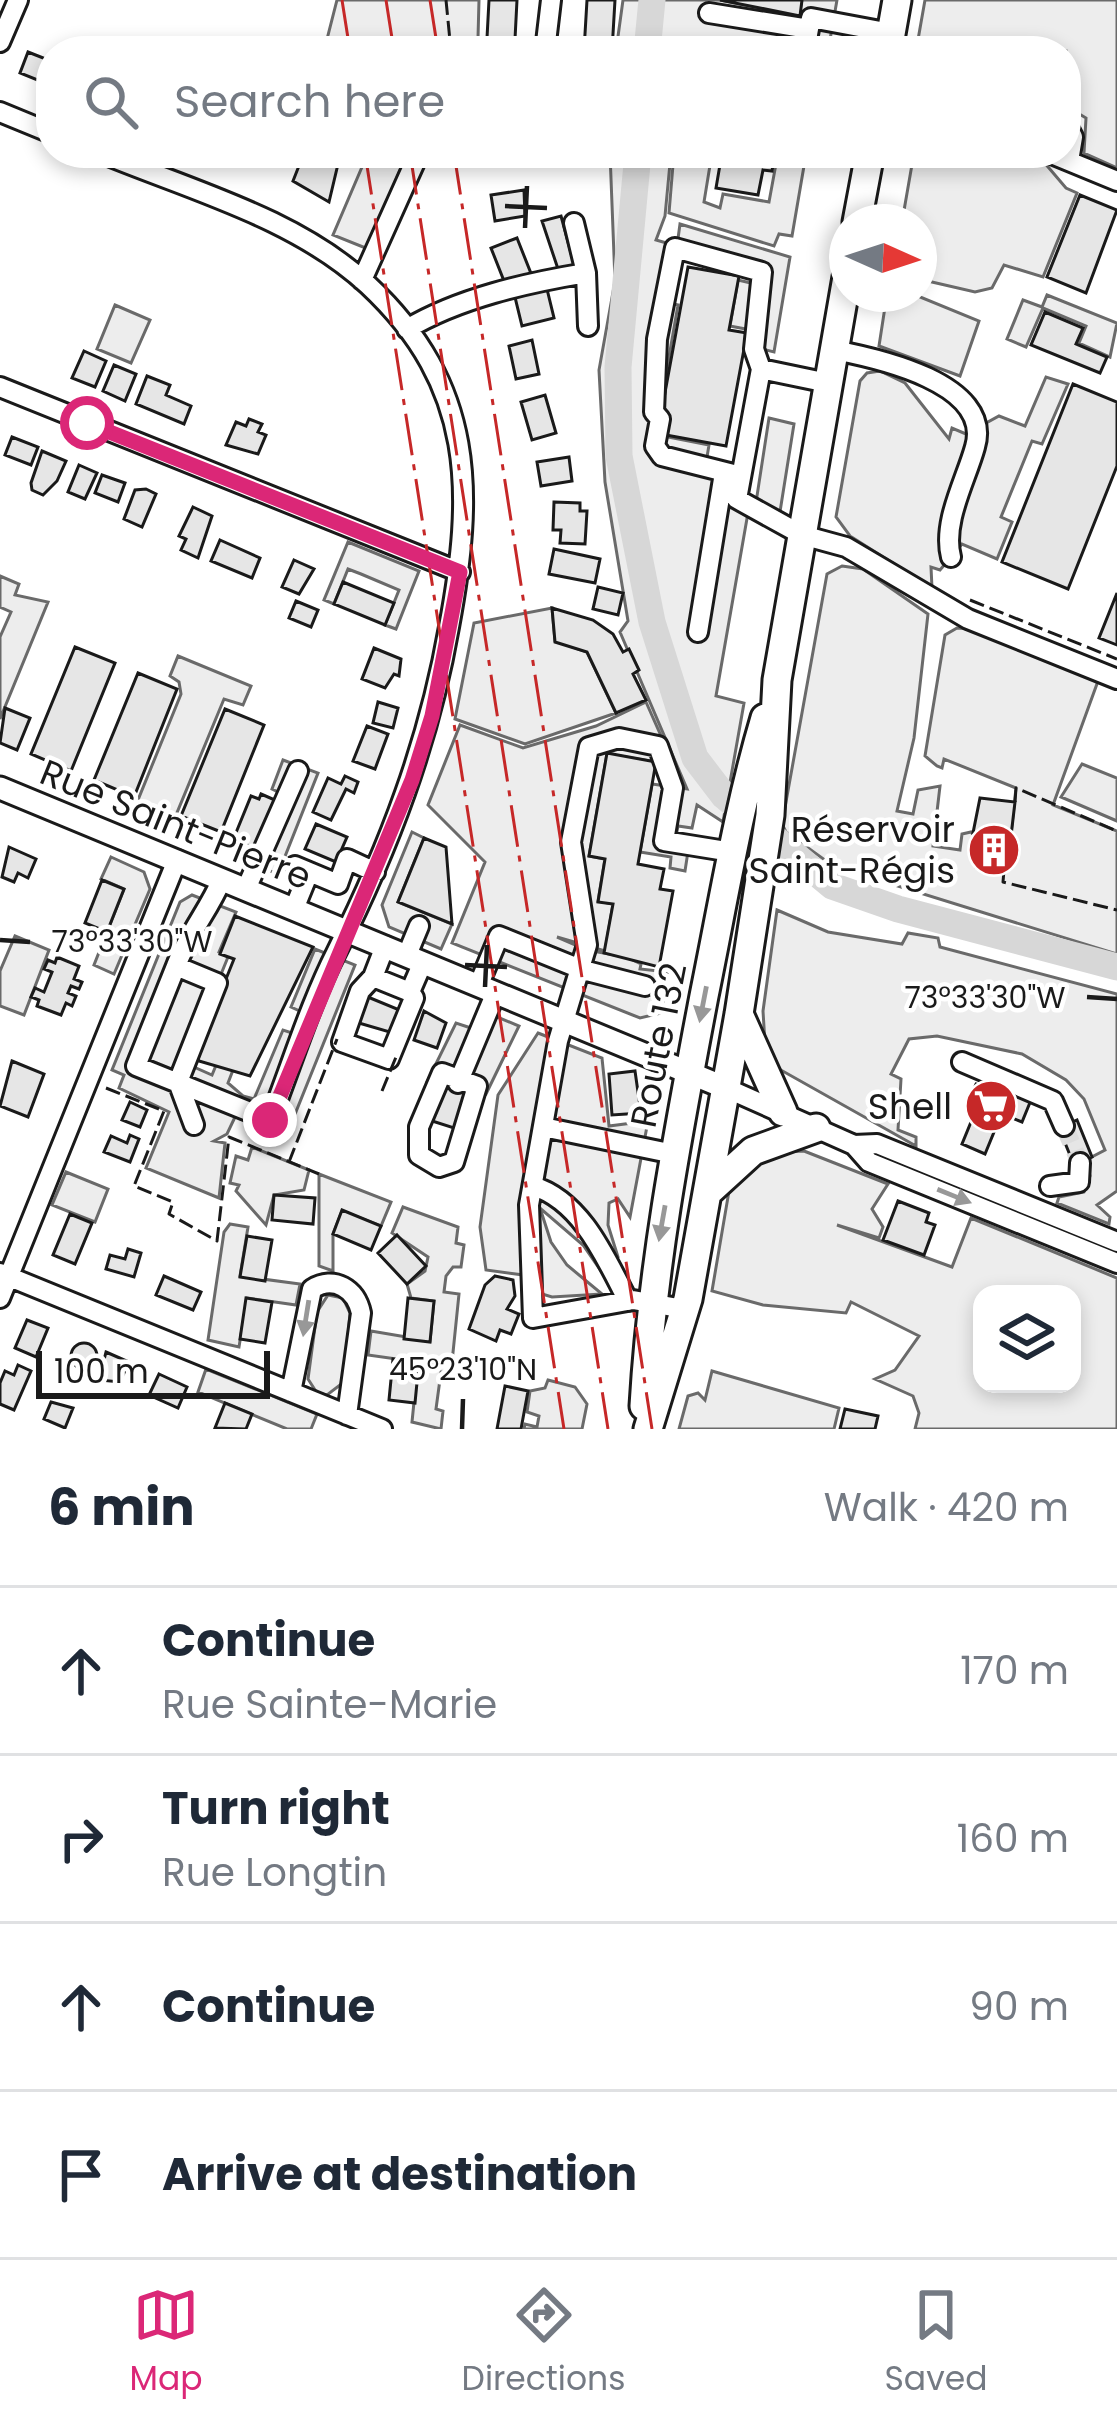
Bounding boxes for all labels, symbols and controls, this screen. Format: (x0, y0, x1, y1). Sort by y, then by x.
search box (36, 36, 1081, 168)
icon: search (78, 69, 144, 135)
text: Search here (174, 70, 445, 133)
north arrow (829, 204, 937, 312)
route start (60, 396, 114, 450)
street label: Rue Saint-Pierre (33, 747, 319, 902)
place label: Réservoir Saint-Régis (749, 804, 955, 896)
building icon: Réservoir Saint-Régis (966, 822, 1022, 878)
text: 73°33'30"W (51, 920, 213, 963)
street label: Route 132 (618, 959, 699, 1132)
text: 73°33'30"W (904, 976, 1066, 1019)
one-way arrow (693, 985, 712, 1023)
supermarket icon: Shell (963, 1078, 1019, 1134)
place label: Shell (868, 1081, 952, 1132)
route end (243, 1093, 297, 1147)
one-way arrow (937, 1187, 973, 1206)
one-way arrow (653, 1205, 671, 1243)
map controls (973, 1285, 1081, 1393)
button: layers (973, 1285, 1081, 1393)
one-way arrow (296, 1300, 315, 1337)
scale bar (36, 1345, 270, 1398)
text: 100 m (54, 1348, 149, 1395)
text: 45°23'10"N (389, 1348, 537, 1391)
text: 6 min (48, 1471, 195, 1543)
text: Walk · 420 m (824, 1480, 1069, 1535)
text: Continue (162, 1609, 375, 1672)
icon: ahead (48, 1638, 114, 1704)
text: 170 m (960, 1643, 1069, 1698)
text: Rue Sainte-Marie (162, 1677, 497, 1732)
text: Turn right (162, 1777, 390, 1840)
icon: right (48, 1806, 114, 1872)
text: 160 m (957, 1811, 1069, 1866)
text: Rue Longtin (162, 1845, 387, 1900)
icon: ahead (48, 1974, 114, 2040)
text: Continue (162, 1975, 375, 2038)
text: 90 m (969, 1979, 1069, 2034)
icon: arrive (48, 2142, 114, 2208)
text: Arrive at destination (162, 2143, 637, 2206)
tab: Map (130, 2282, 203, 2404)
tab: Directions (462, 2282, 625, 2404)
tab: Saved (885, 2282, 987, 2404)

